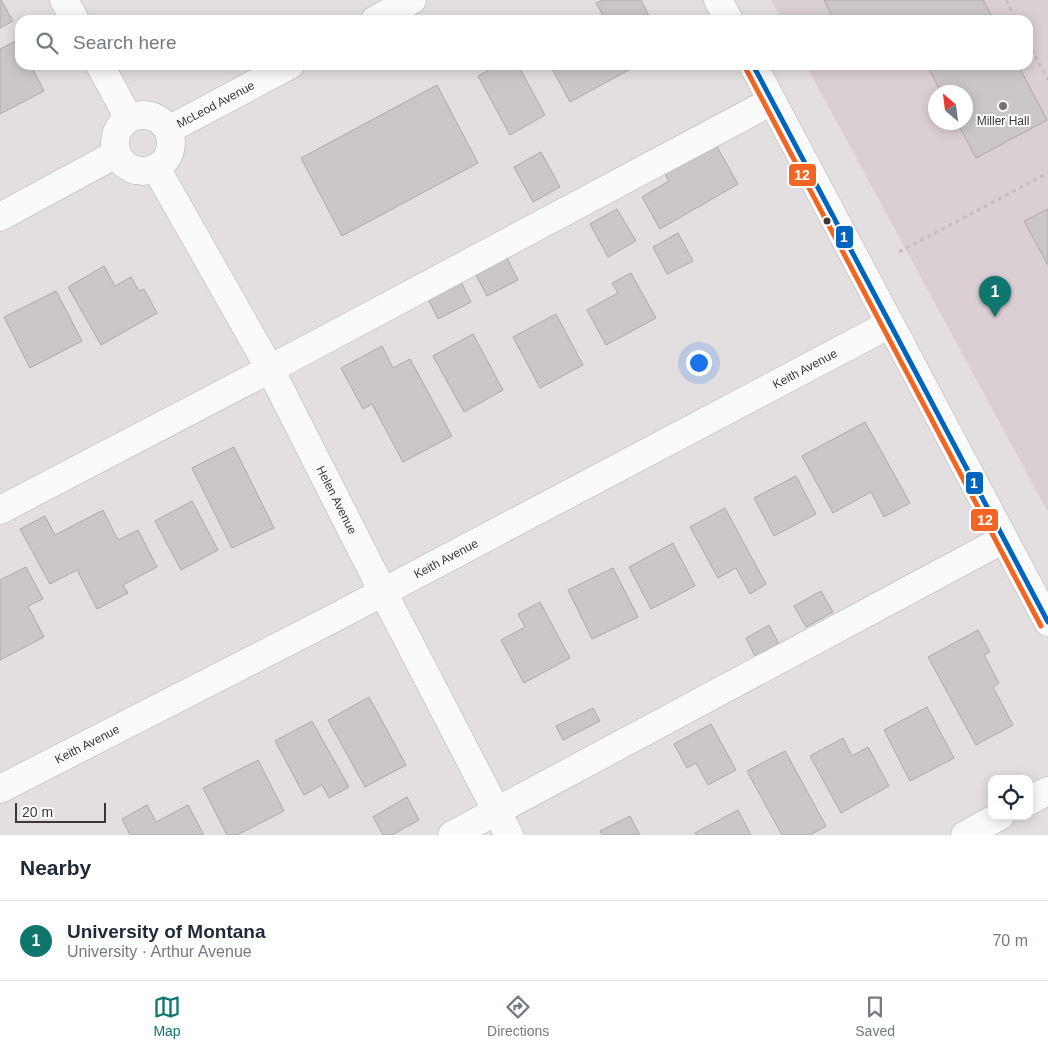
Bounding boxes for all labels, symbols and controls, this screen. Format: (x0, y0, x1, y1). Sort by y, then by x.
search box (15, 15, 1033, 70)
icon: search (33, 29, 61, 57)
text: Search here (73, 32, 177, 53)
street label: McLeod Avenue (174, 78, 257, 131)
north arrow (928, 85, 973, 130)
marker: Miller Hall (997, 100, 1009, 112)
place label: Miller Hall (977, 114, 1029, 128)
line badge: 12 (788, 163, 817, 187)
text: 12 (794, 167, 810, 183)
unlabelled marker (822, 216, 832, 226)
line badge: 1 (835, 225, 854, 249)
text: 1 (840, 229, 848, 245)
pin: 1 (979, 276, 1011, 317)
street label: Keith Avenue (770, 346, 840, 392)
your location (686, 350, 712, 376)
street label: Helen Avenue (313, 464, 360, 537)
line badge: 1 (965, 471, 984, 495)
text: 1 (970, 475, 978, 491)
line badge: 12 (970, 508, 999, 532)
text: 12 (977, 512, 993, 528)
street label: Keith Avenue (412, 536, 481, 581)
street label: Keith Avenue (53, 722, 122, 767)
map controls (988, 775, 1033, 820)
button: locate (988, 775, 1033, 820)
scale bar (15, 800, 106, 823)
text: 20 m (22, 804, 53, 820)
text: Nearby (20, 856, 91, 879)
text: University of Montana (67, 921, 265, 942)
text: 1 (32, 932, 40, 949)
text: 70 m (992, 932, 1028, 949)
text: University · Arthur Avenue (67, 943, 252, 960)
tab: Map (153, 993, 181, 1039)
tab: Directions (487, 993, 549, 1039)
tab: Saved (855, 993, 895, 1039)

